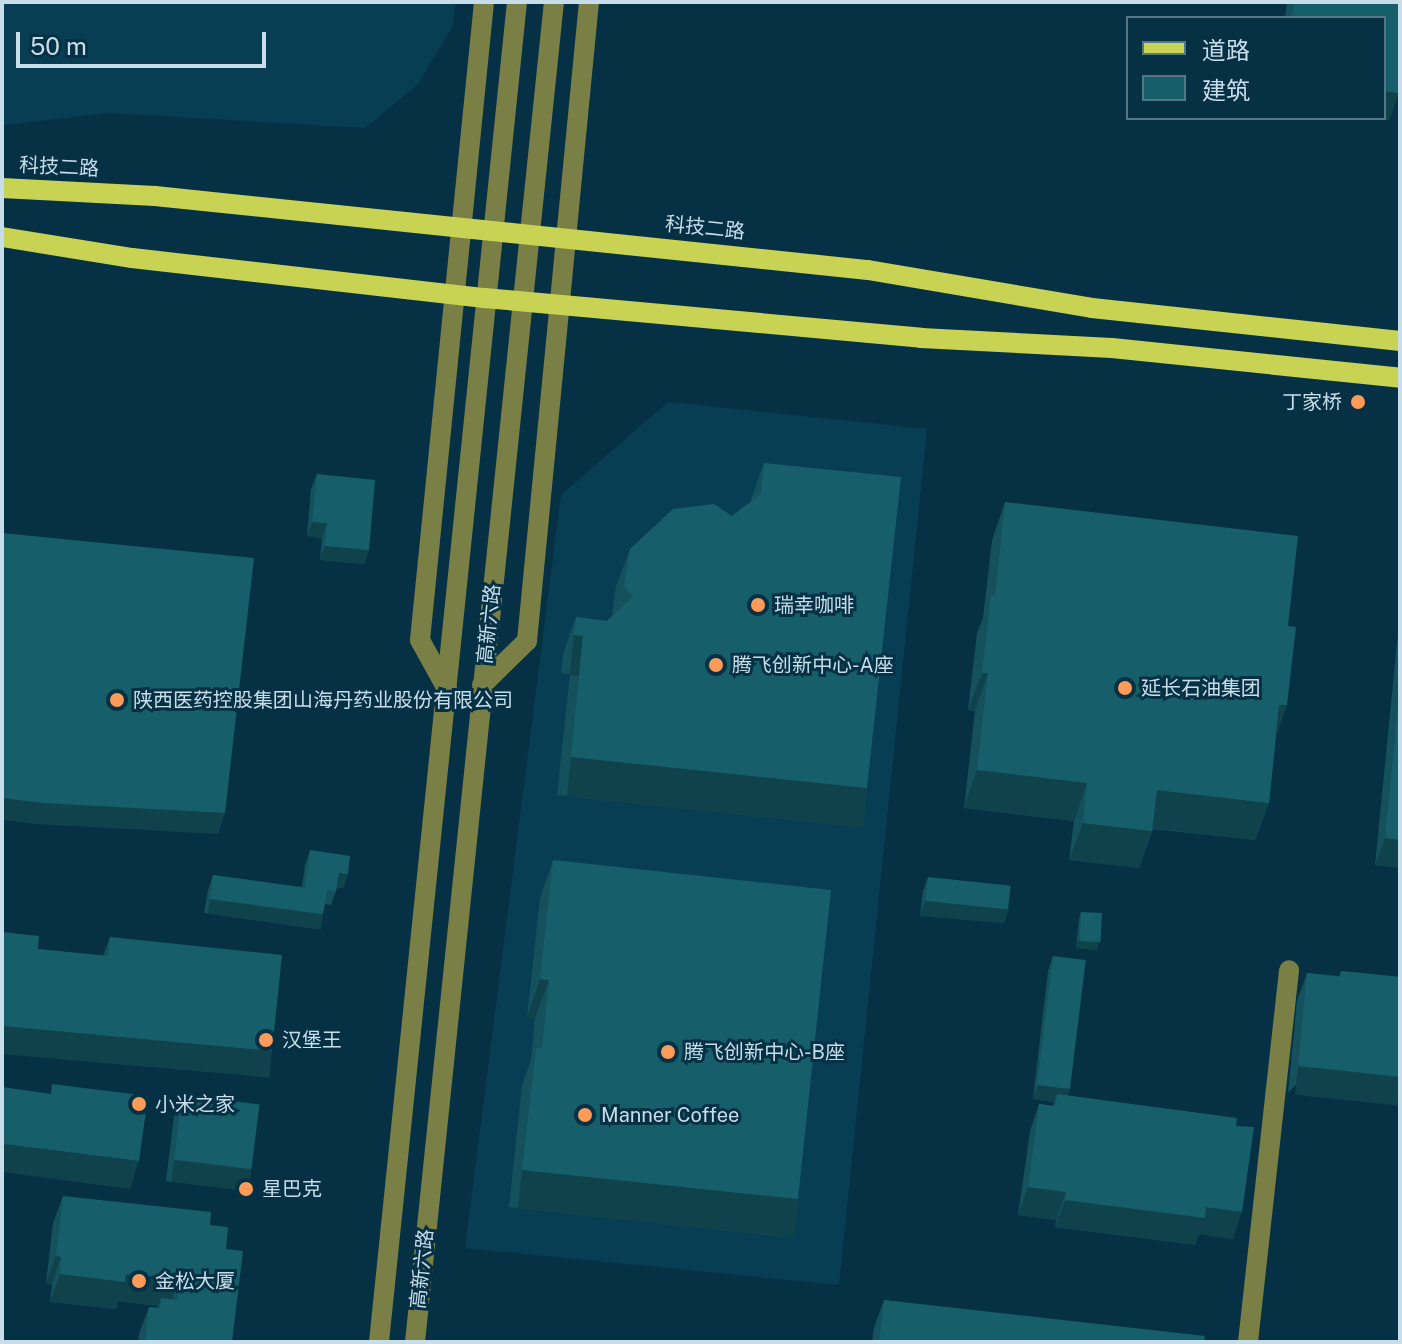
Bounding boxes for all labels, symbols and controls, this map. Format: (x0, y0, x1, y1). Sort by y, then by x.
scale bar (20, 16, 270, 66)
legend (1126, 16, 1386, 120)
text: 50 m (30, 32, 87, 60)
text: 道路 (1202, 36, 1250, 64)
text: 建筑 (1202, 76, 1250, 104)
street label: 科技二路 (18, 153, 100, 181)
street label: 科技二路 (664, 212, 746, 244)
place label: 丁家桥 (1282, 390, 1342, 414)
marker: 丁家桥 (1349, 393, 1367, 411)
street label: 高新六路 (473, 583, 505, 665)
place label: 瑞幸咖啡 (774, 593, 854, 617)
marker: 瑞幸咖啡 (749, 596, 767, 614)
place label: 腾飞创新中心-A座 (732, 653, 893, 677)
marker: 腾飞创新中心-A座 (707, 656, 725, 674)
place label: 延长石油集团 (1141, 676, 1261, 700)
marker: 延长石油集团 (1116, 679, 1134, 697)
place label: 陕西医药控股集团山海丹药业股份有限公司 (133, 688, 513, 712)
marker: 陕西医药控股集团山海丹药业股份有限公司 (108, 691, 126, 709)
place label: 汉堡王 (282, 1028, 342, 1052)
marker: 汉堡王 (257, 1031, 275, 1049)
place label: 腾飞创新中心-B座 (684, 1040, 845, 1064)
marker: 腾飞创新中心-B座 (659, 1043, 677, 1061)
place label: 小米之家 (155, 1092, 235, 1116)
marker: 小米之家 (130, 1095, 148, 1113)
place label: Manner Coffee (601, 1103, 739, 1127)
marker: Manner Coffee (576, 1106, 594, 1124)
place label: 星巴克 (262, 1177, 322, 1201)
marker: 星巴克 (237, 1180, 255, 1198)
street label: 高新六路 (406, 1228, 438, 1310)
place label: 金松大厦 (155, 1269, 235, 1293)
marker: 金松大厦 (130, 1272, 148, 1290)

